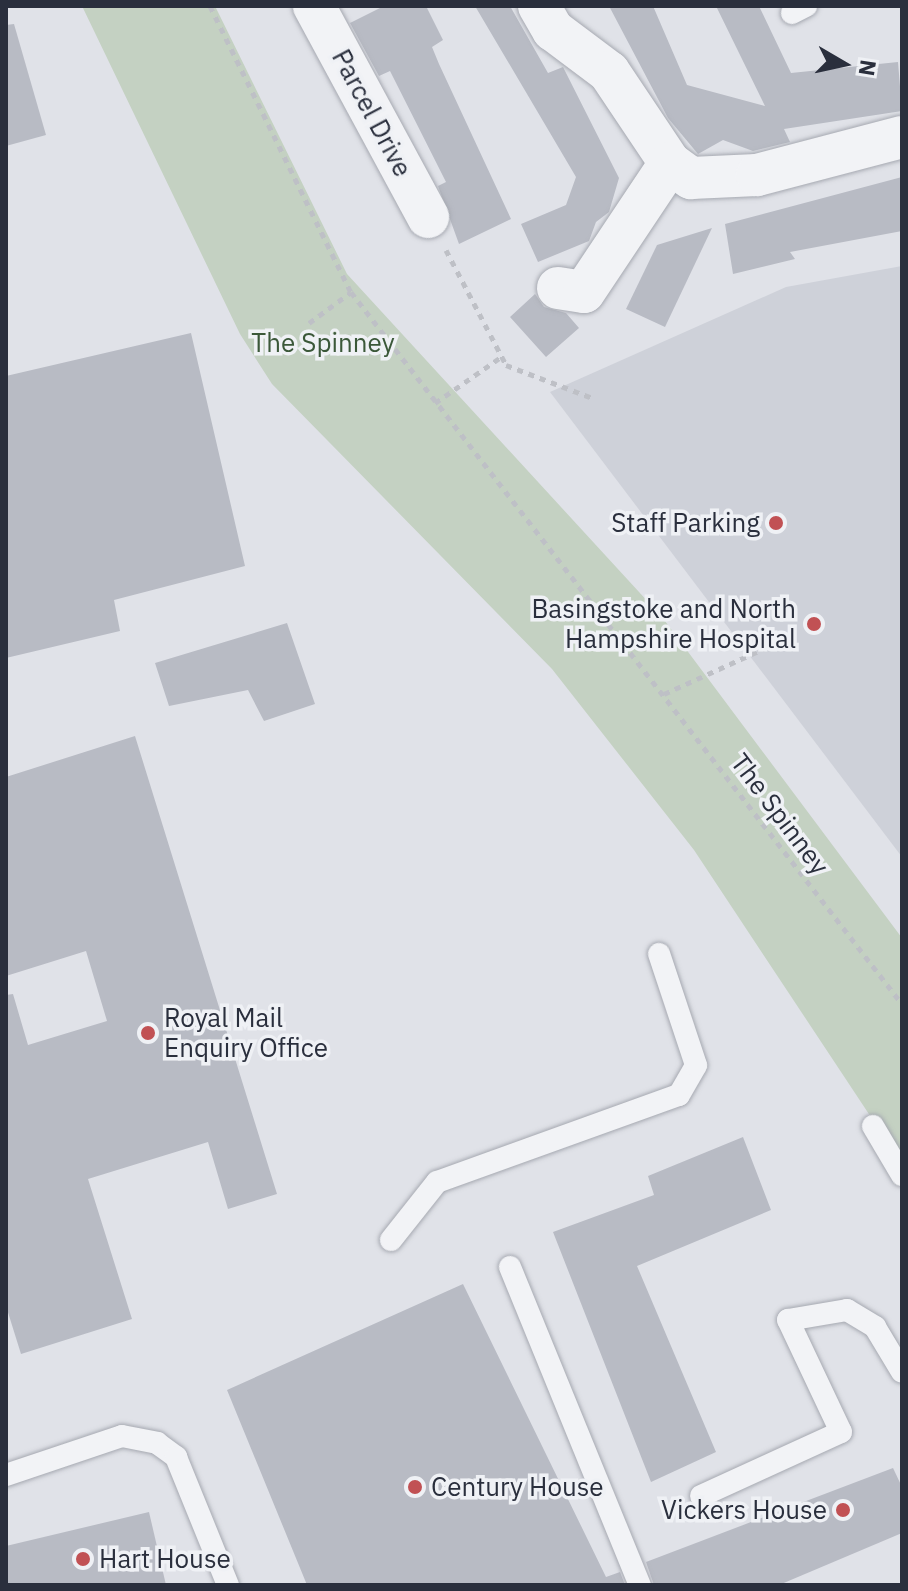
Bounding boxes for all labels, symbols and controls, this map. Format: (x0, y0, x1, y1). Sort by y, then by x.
north arrow (804, 24, 884, 104)
street label: Parcel Drive (325, 44, 419, 182)
text: N (853, 58, 884, 78)
park label: The Spinney (251, 327, 395, 359)
place label: Staff Parking (611, 507, 760, 539)
marker: Staff Parking (767, 514, 785, 532)
place label: Basingstoke and North Hampshire Hospital (531, 593, 796, 654)
marker: Basingstoke and North Hampshire Hospital (803, 613, 825, 635)
street label: The Spinney (724, 747, 836, 881)
place label: Royal Mail Enquiry Office (164, 1002, 328, 1064)
marker: Royal Mail Enquiry Office (139, 1024, 157, 1042)
place label: Century House (431, 1471, 604, 1503)
marker: Century House (406, 1478, 424, 1496)
place label: Vickers House (661, 1494, 827, 1526)
marker: Vickers House (834, 1501, 852, 1519)
place label: Hart House (99, 1543, 231, 1575)
marker: Hart House (74, 1550, 92, 1568)

